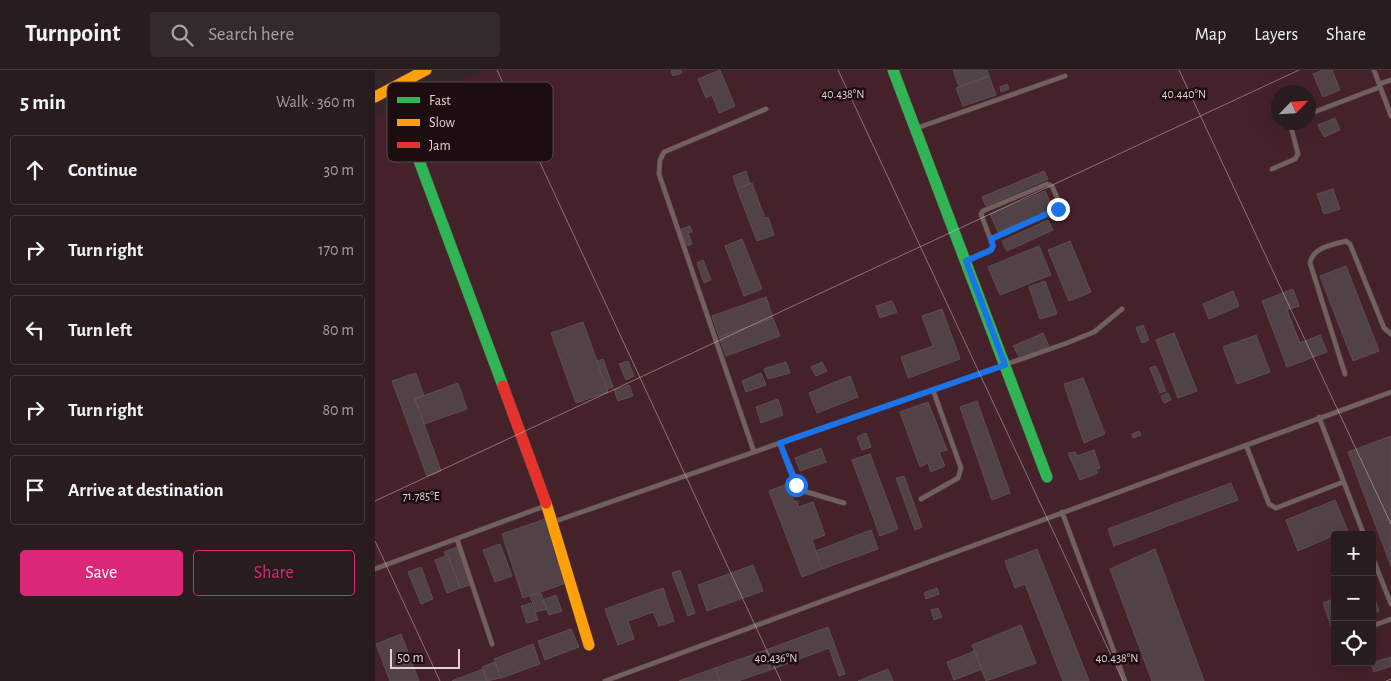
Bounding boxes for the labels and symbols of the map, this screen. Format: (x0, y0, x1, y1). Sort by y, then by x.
legend (387, 82, 553, 162)
north arrow (1271, 85, 1316, 130)
text: 40.438°N (822, 88, 864, 100)
text: 40.440°N (1162, 88, 1206, 100)
text: Fast (429, 94, 451, 108)
text: Slow (429, 116, 456, 130)
text: Jam (429, 139, 451, 153)
route end (1047, 198, 1070, 221)
route start (785, 474, 808, 497)
text: 71.785°E (403, 490, 440, 502)
scale bar (390, 646, 460, 669)
text: 40.436°N (755, 652, 797, 664)
text: 40.438°N (1096, 652, 1138, 664)

